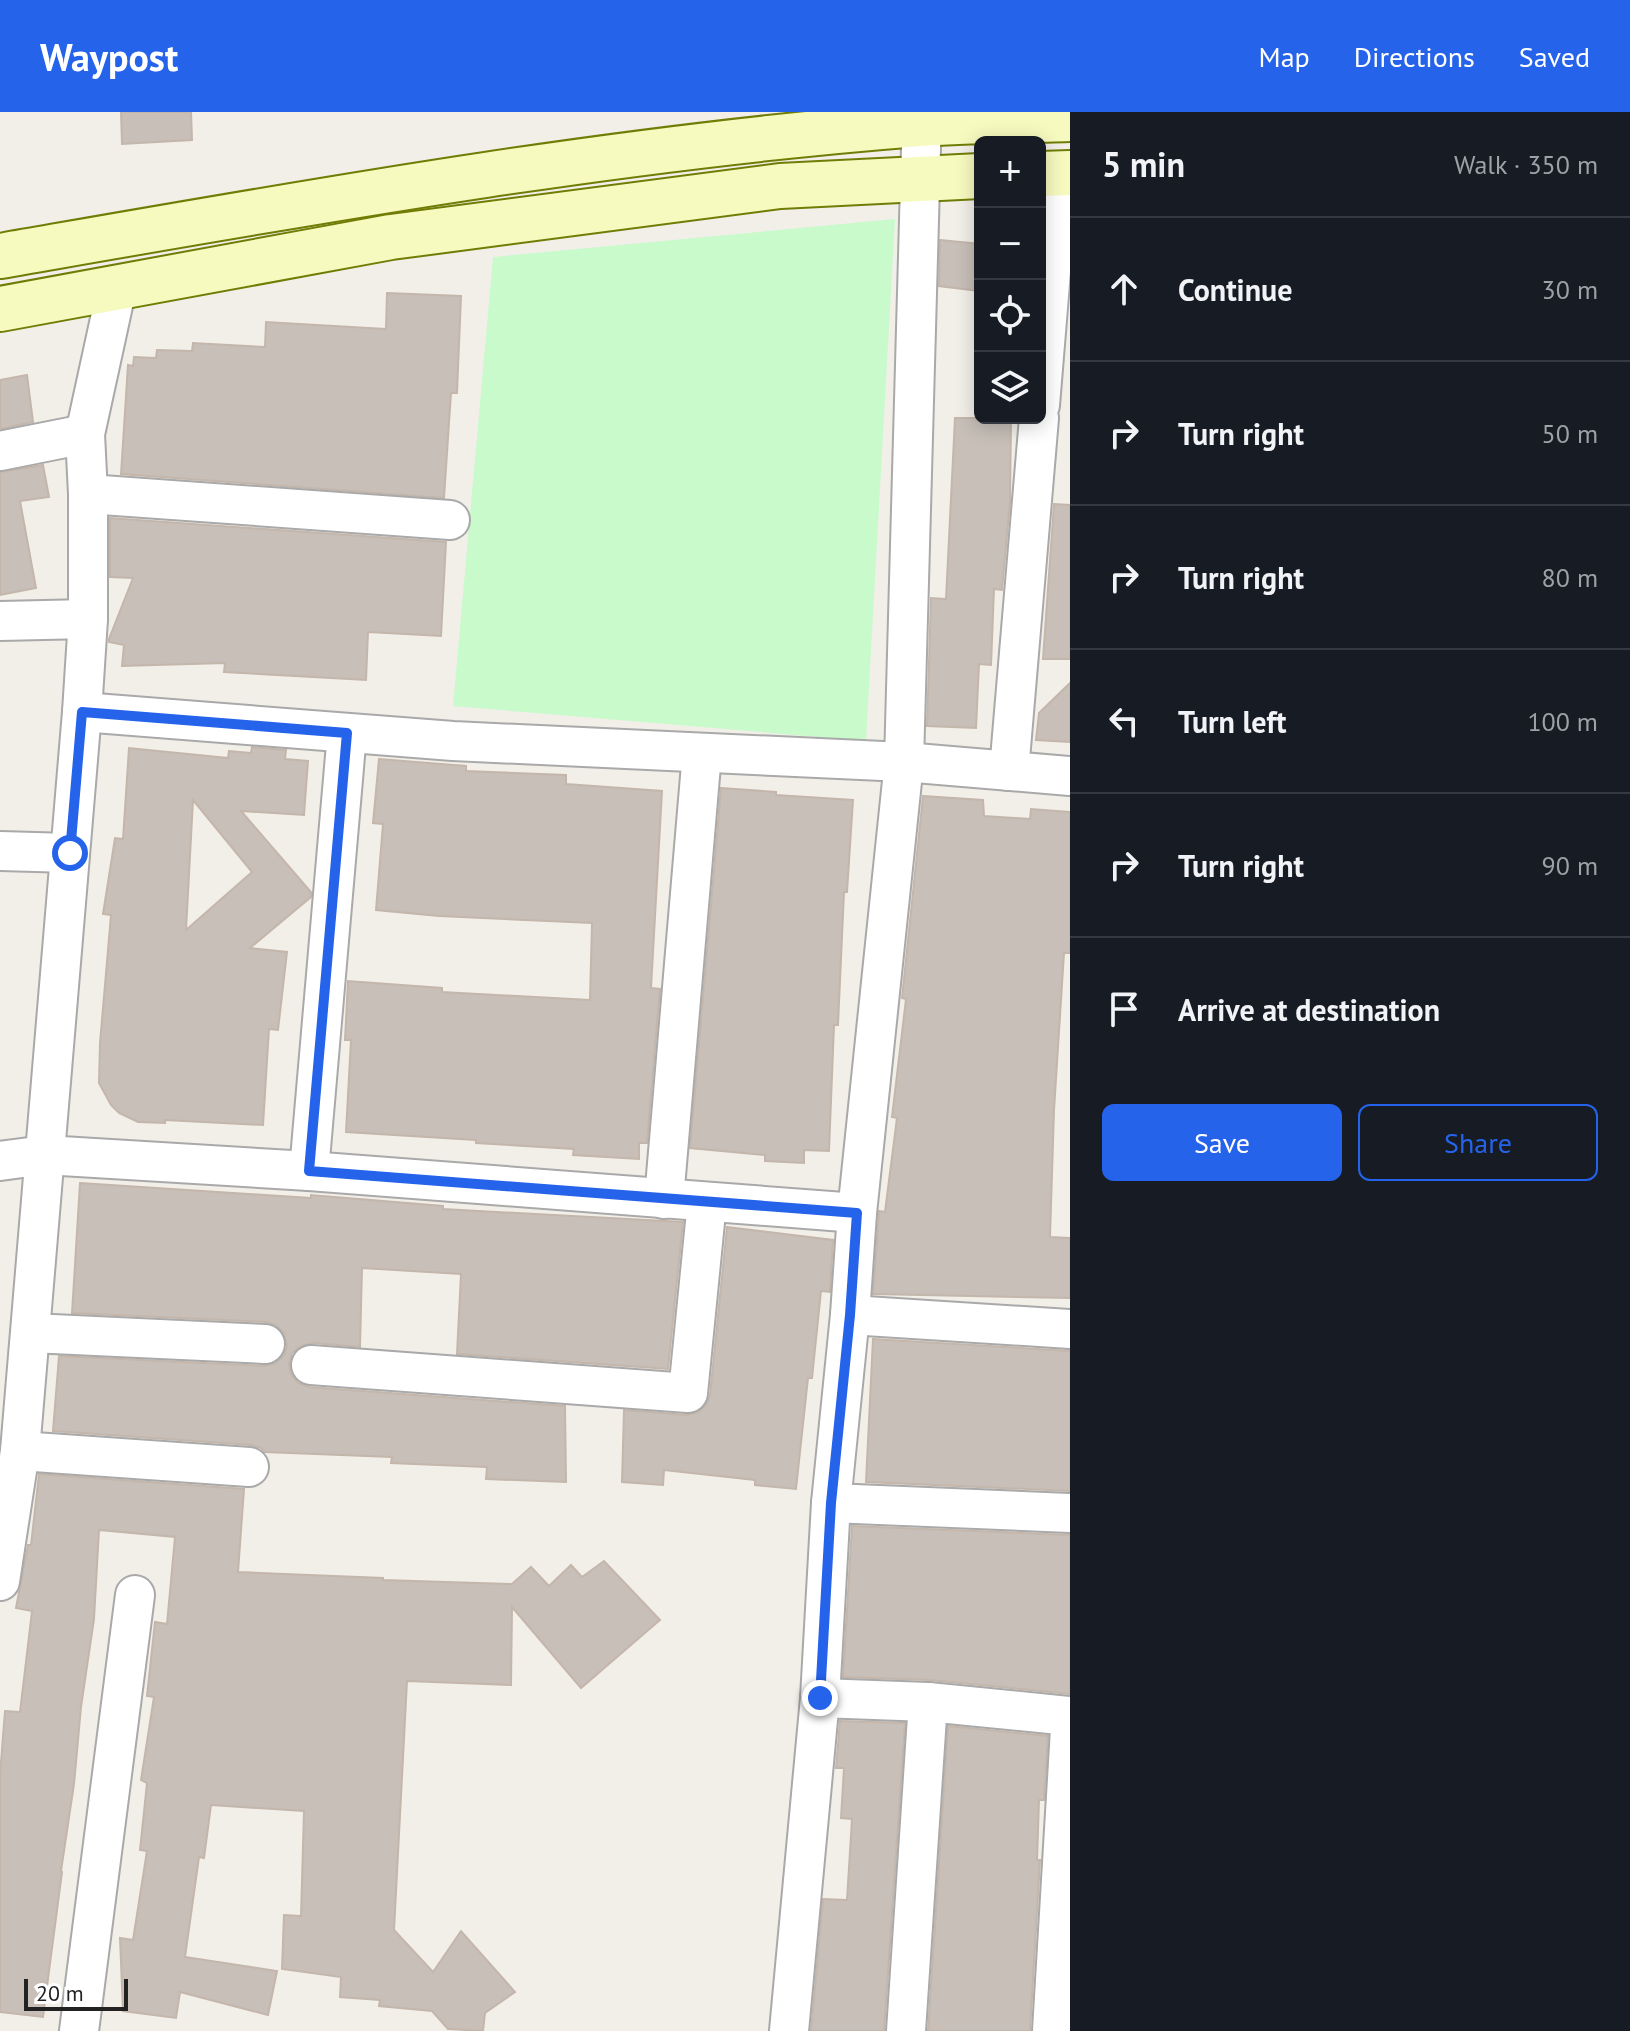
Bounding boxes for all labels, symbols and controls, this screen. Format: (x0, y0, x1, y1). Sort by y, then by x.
text: Waypost (40, 32, 178, 81)
text: Map (1259, 38, 1310, 75)
text: Directions (1354, 38, 1475, 75)
text: Saved (1519, 38, 1590, 75)
map controls (974, 136, 1046, 424)
button: + (974, 136, 1046, 208)
text: 5 min (1102, 142, 1185, 186)
text: Walk · 350 m (1454, 148, 1598, 181)
button: − (974, 208, 1046, 280)
icon: ahead (1102, 267, 1146, 311)
text: Continue (1178, 270, 1292, 309)
text: 30 m (1542, 273, 1598, 306)
button: locate (974, 280, 1046, 352)
button: layers (974, 352, 1046, 424)
icon: right (1102, 411, 1146, 455)
text: Turn right (1178, 414, 1304, 453)
text: 50 m (1542, 417, 1598, 450)
icon: right (1102, 555, 1146, 599)
text: Turn right (1178, 558, 1304, 597)
text: 80 m (1542, 561, 1598, 594)
icon: left (1102, 699, 1146, 743)
text: Turn left (1178, 702, 1286, 741)
text: 100 m (1527, 705, 1598, 738)
route start (52, 835, 88, 871)
icon: right (1102, 843, 1146, 887)
text: Turn right (1178, 846, 1304, 885)
text: 90 m (1542, 849, 1598, 882)
icon: arrive (1102, 987, 1146, 1031)
text: Arrive at destination (1178, 990, 1440, 1029)
button: Save (1102, 1104, 1342, 1181)
button: Share (1358, 1104, 1598, 1181)
route end (802, 1680, 838, 1716)
scale bar (24, 1975, 128, 2011)
text: 20 m (36, 1979, 84, 2007)

